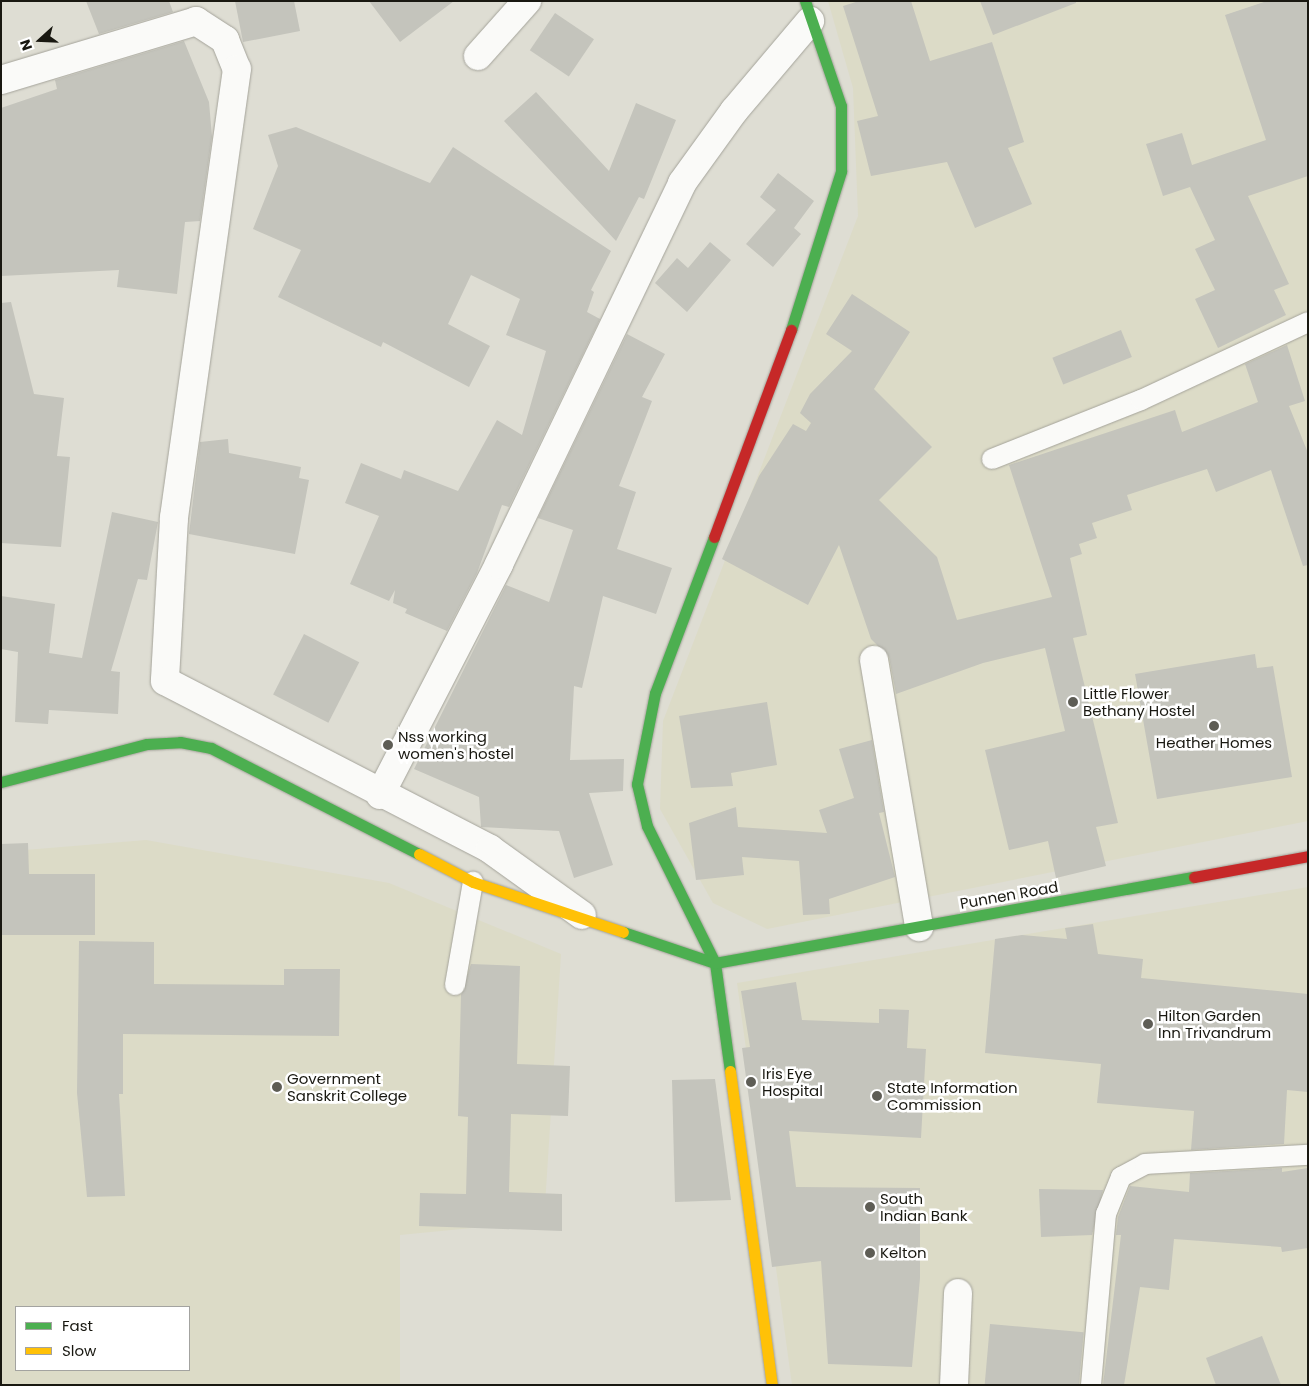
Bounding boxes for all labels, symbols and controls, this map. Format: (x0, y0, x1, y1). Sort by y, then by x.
north arrow (15, 15, 65, 65)
text: N (15, 37, 37, 53)
place label: Little Flower Bethany Hostel (1083, 684, 1195, 719)
marker: Little Flower Bethany Hostel (1067, 696, 1079, 708)
marker: Heather Homes (1208, 720, 1220, 732)
place label: Nss working women's hostel (398, 727, 514, 762)
place label: Heather Homes (1156, 734, 1272, 752)
marker: Nss working women's hostel (382, 739, 394, 751)
street label: Punnen Road (958, 878, 1060, 912)
place label: Hilton Garden Inn Trivandrum (1158, 1006, 1271, 1041)
marker: Hilton Garden Inn Trivandrum (1142, 1018, 1154, 1030)
place label: Iris Eye Hospital (762, 1064, 823, 1099)
place label: Government Sanskrit College (287, 1069, 407, 1104)
marker: Iris Eye Hospital (744, 1075, 758, 1089)
place label: State Information Commission (887, 1078, 1018, 1113)
marker: Government Sanskrit College (271, 1081, 283, 1093)
marker: State Information Commission (871, 1090, 883, 1102)
place label: South Indian Bank (880, 1189, 968, 1224)
marker: South Indian Bank (864, 1201, 876, 1213)
place label: Kelton (880, 1244, 927, 1262)
marker: Kelton (864, 1247, 876, 1259)
legend (15, 1306, 190, 1371)
text: Fast (62, 1315, 93, 1336)
text: Slow (62, 1340, 96, 1361)

